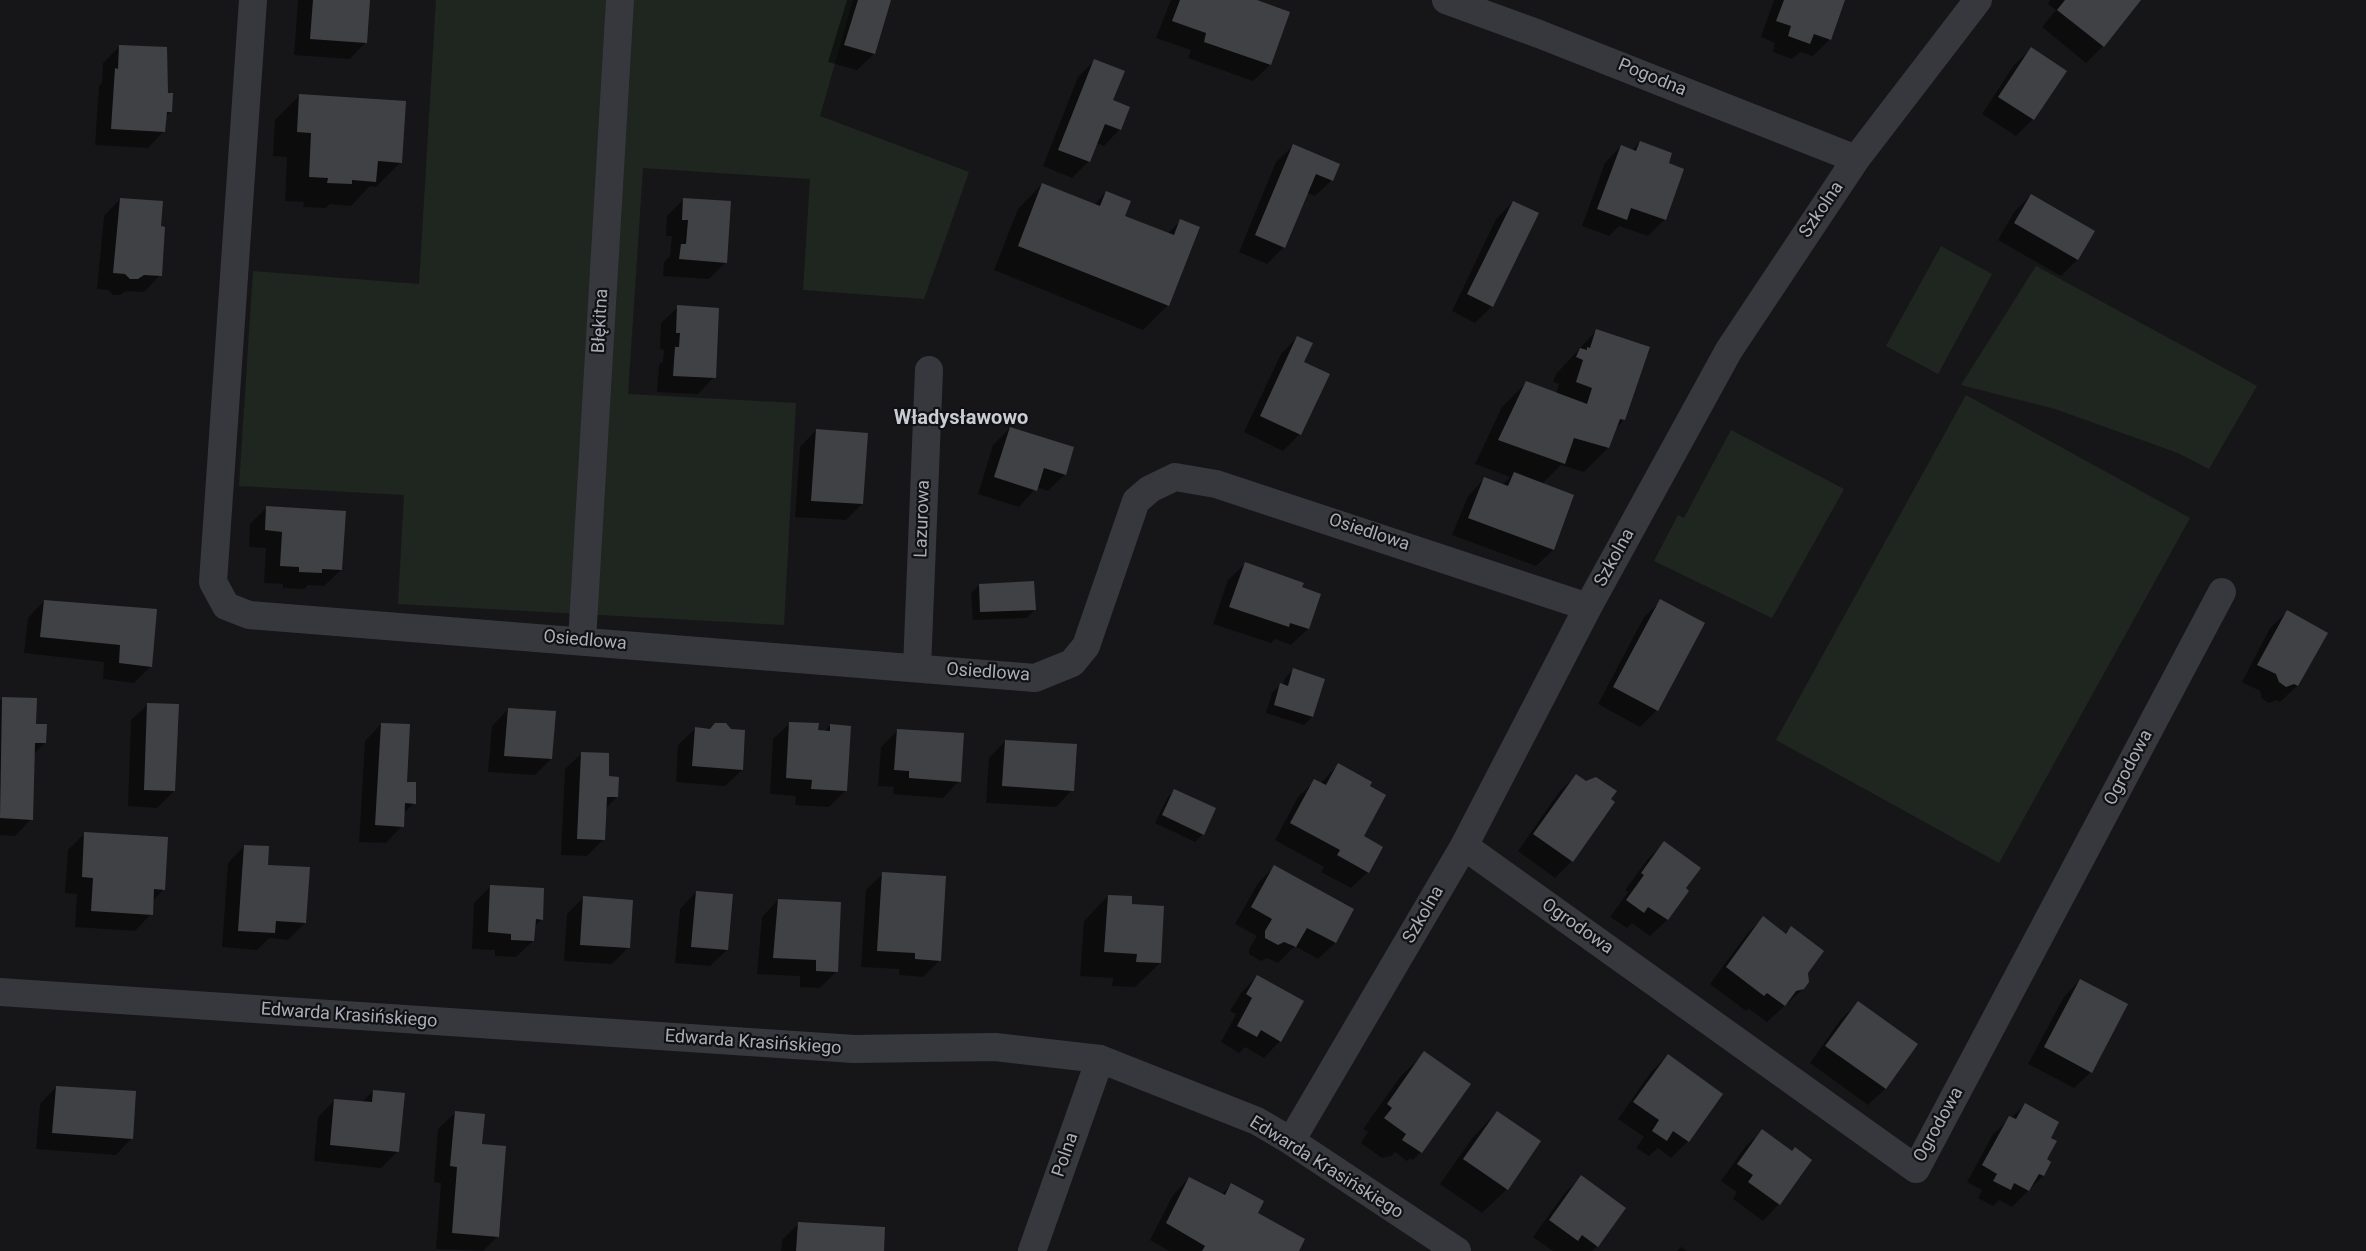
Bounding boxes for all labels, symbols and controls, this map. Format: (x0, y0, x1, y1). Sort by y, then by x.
street label: Pogodna (1615, 55, 1689, 101)
street label: Szkolna (1795, 178, 1849, 242)
street label: Błękitna (589, 288, 613, 354)
district label: Władysławowo (894, 407, 1028, 431)
street label: Lazurowa (911, 480, 935, 558)
street label: Osiedlowa (1326, 510, 1412, 556)
street label: Szkolna (1590, 525, 1640, 591)
street label: Osiedlowa (542, 627, 628, 655)
street label: Osiedlowa (945, 659, 1031, 687)
street label: Ogrodowa (2100, 727, 2158, 809)
street label: Szkolna (1399, 882, 1449, 948)
street label: Ogrodowa (1537, 895, 1617, 959)
street label: Edwarda Krasińskiego (260, 999, 438, 1033)
street label: Edwarda Krasińskiego (664, 1026, 842, 1060)
street label: Ogrodowa (1910, 1084, 1968, 1166)
street label: Edwarda Krasińskiego (1245, 1112, 1407, 1224)
street label: Polna (1048, 1130, 1084, 1180)

